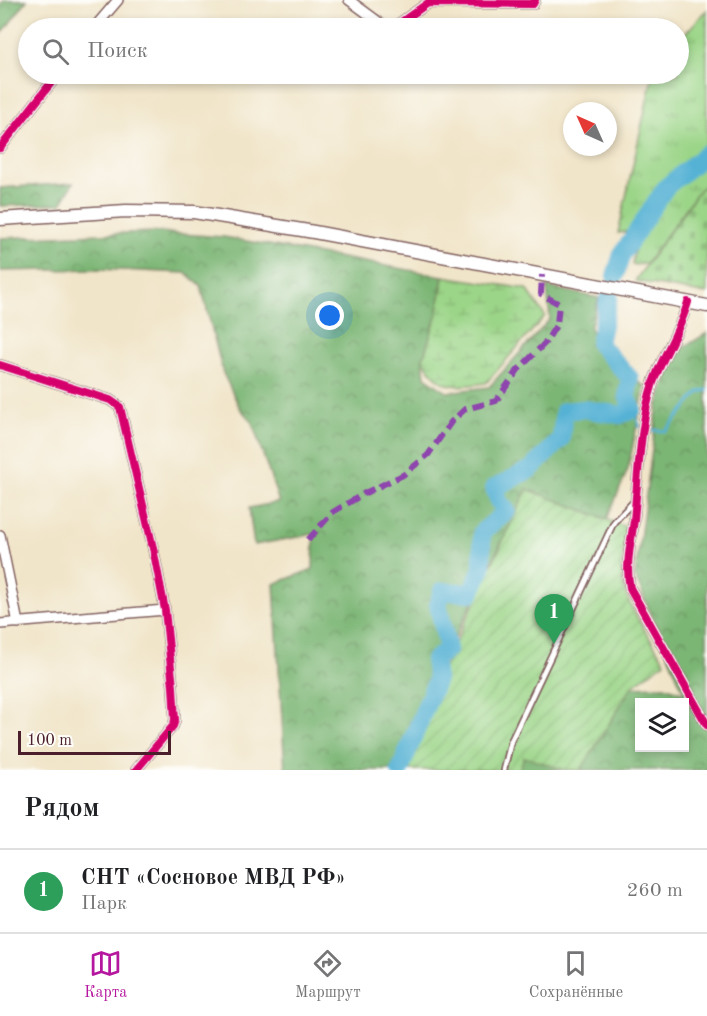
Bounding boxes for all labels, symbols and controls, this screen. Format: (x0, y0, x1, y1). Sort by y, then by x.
search box (18, 18, 689, 84)
icon: search (39, 35, 72, 68)
text: Поиск (87, 40, 148, 62)
north arrow (563, 102, 617, 156)
your location (315, 301, 344, 330)
pin: 1 (534, 594, 574, 644)
map controls (635, 698, 689, 752)
button: layers (635, 698, 689, 752)
scale bar (18, 728, 171, 756)
text: 100 m (27, 733, 72, 749)
text: Рядом (24, 796, 99, 822)
text: СНТ «Сосновое МВД РФ» (81, 867, 346, 889)
text: 1 (38, 881, 49, 901)
text: 260 m (627, 881, 683, 901)
text: Парк (81, 894, 127, 914)
tab: Карта (84, 947, 127, 1003)
tab: Маршрут (295, 947, 361, 1003)
tab: Сохранённые (529, 947, 623, 1003)

